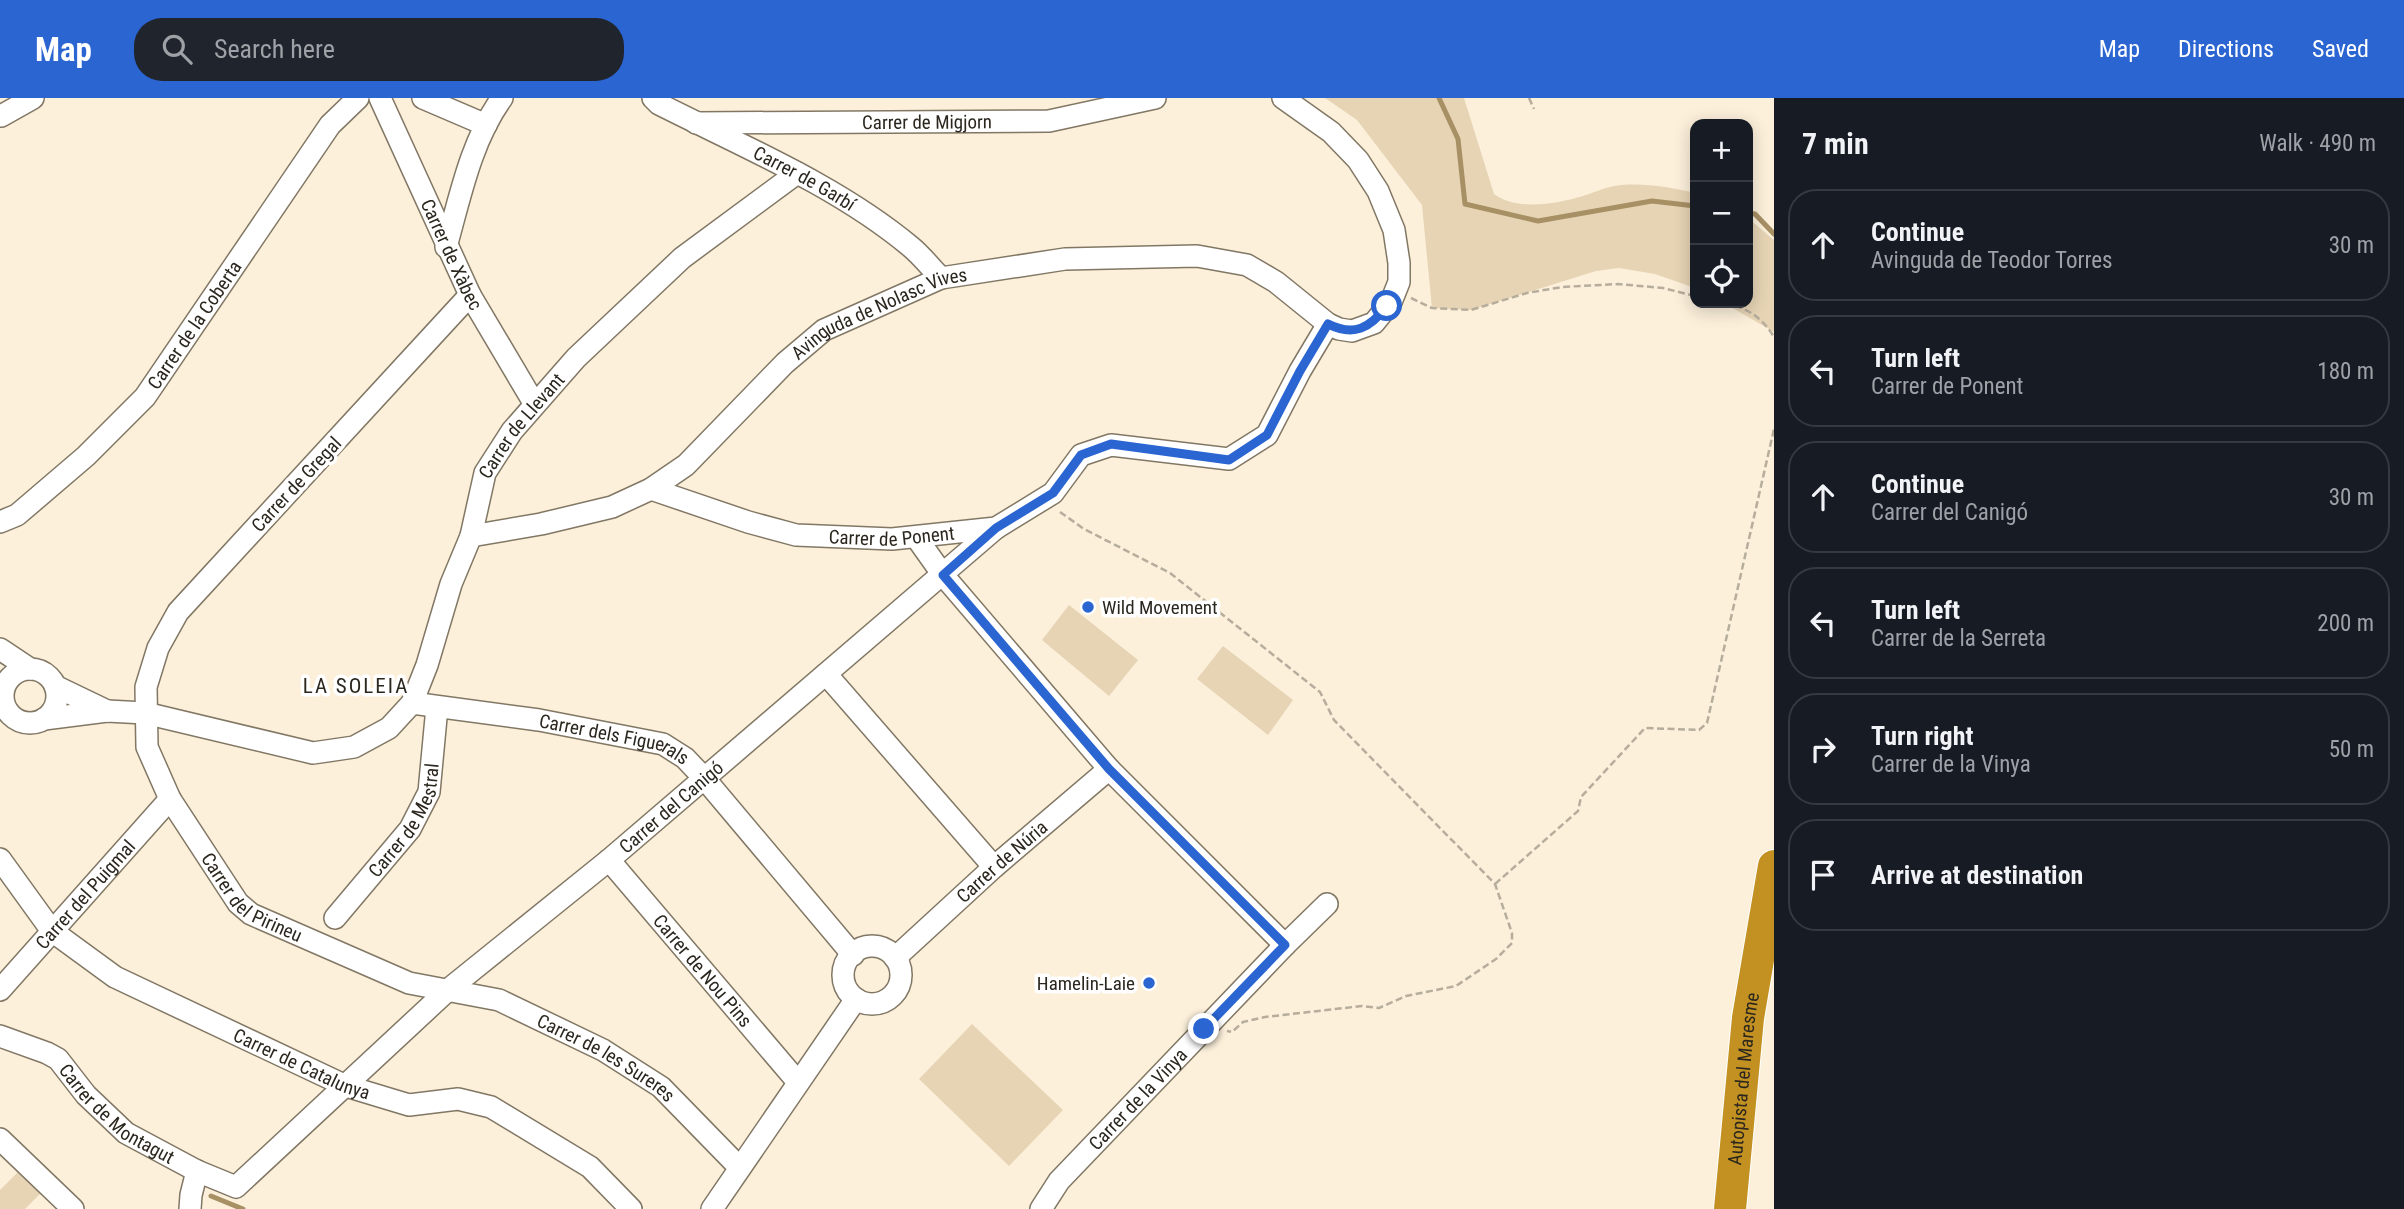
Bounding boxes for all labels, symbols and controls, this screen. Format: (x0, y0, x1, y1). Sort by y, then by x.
search box (134, 18, 624, 81)
text: Map (35, 30, 92, 69)
icon: search (158, 30, 196, 68)
text: Search here (214, 34, 335, 64)
text: Map (2099, 35, 2140, 63)
text: Directions (2178, 35, 2274, 63)
text: Saved (2312, 35, 2369, 63)
street label: Carrer de Migjorn (862, 110, 992, 134)
map controls (1690, 119, 1753, 308)
button: + (1690, 119, 1753, 182)
text: 7 min (1802, 126, 1869, 161)
text: Walk · 490 m (2259, 130, 2376, 157)
street label: Carrer de Garbí (750, 141, 861, 217)
button: − (1690, 182, 1753, 245)
street label: Carrer de Xàbec (416, 195, 487, 314)
text: Continue (1871, 217, 1964, 247)
icon: ahead (1804, 226, 1842, 264)
text: 30 m (2329, 232, 2374, 259)
button: locate (1690, 245, 1753, 308)
text: Avinguda de Teodor Torres (1871, 247, 2113, 274)
street label: Carrer de la Coberta (143, 256, 246, 394)
street label: Avinguda de Nolasc Vives (787, 263, 969, 365)
route start (1371, 290, 1402, 321)
text: Turn left (1871, 343, 1960, 373)
icon: left (1804, 352, 1842, 390)
text: 180 m (2317, 358, 2374, 385)
street label: Carrer de Llevant (474, 369, 569, 483)
text: Carrer de Ponent (1871, 373, 2023, 400)
street label: Carrer de Gregal (246, 432, 346, 537)
text: Continue (1871, 469, 1964, 499)
icon: ahead (1804, 478, 1842, 516)
text: 30 m (2329, 484, 2374, 511)
text: Carrer del Canigó (1871, 499, 2028, 526)
street label: Carrer de Ponent (828, 521, 956, 551)
text: Turn left (1871, 595, 1960, 625)
place label: Wild Movement (1102, 596, 1218, 619)
marker: Wild Movement (1080, 599, 1096, 615)
icon: left (1804, 604, 1842, 642)
text: 200 m (2317, 610, 2374, 637)
text: Carrer de la Serreta (1871, 625, 2046, 652)
district label: LA SOLEIA (303, 674, 409, 698)
street label: Carrer dels Figuerals (537, 709, 693, 770)
text: Turn right (1871, 721, 1973, 751)
icon: right (1804, 730, 1842, 768)
text: 50 m (2329, 736, 2374, 763)
text: Carrer de la Vinya (1871, 751, 2031, 778)
street label: Carrer del Canigó (615, 756, 728, 858)
street label: Carrer de Mestral (363, 762, 444, 882)
street label: Carrer de Núria (952, 816, 1052, 908)
street label: Carrer del Puigmal (31, 835, 140, 954)
street label: Carrer del Pirineu (196, 848, 306, 947)
icon: arrive (1804, 856, 1842, 894)
text: Arrive at destination (1871, 860, 2083, 890)
street label: Carrer de Nou Pins (648, 910, 757, 1032)
place label: Hamelin-Laie (1037, 972, 1135, 995)
marker: Hamelin-Laie (1141, 975, 1157, 991)
street label: Autopista del Maresme (1723, 990, 1764, 1166)
street label: Carrer de les Sureres (533, 1009, 680, 1107)
route end (1188, 1013, 1219, 1044)
street label: Carrer de Catalunya (230, 1024, 373, 1105)
street label: Carrer de la Vinya (1084, 1044, 1192, 1155)
street label: Carrer de Montagut (54, 1059, 178, 1169)

